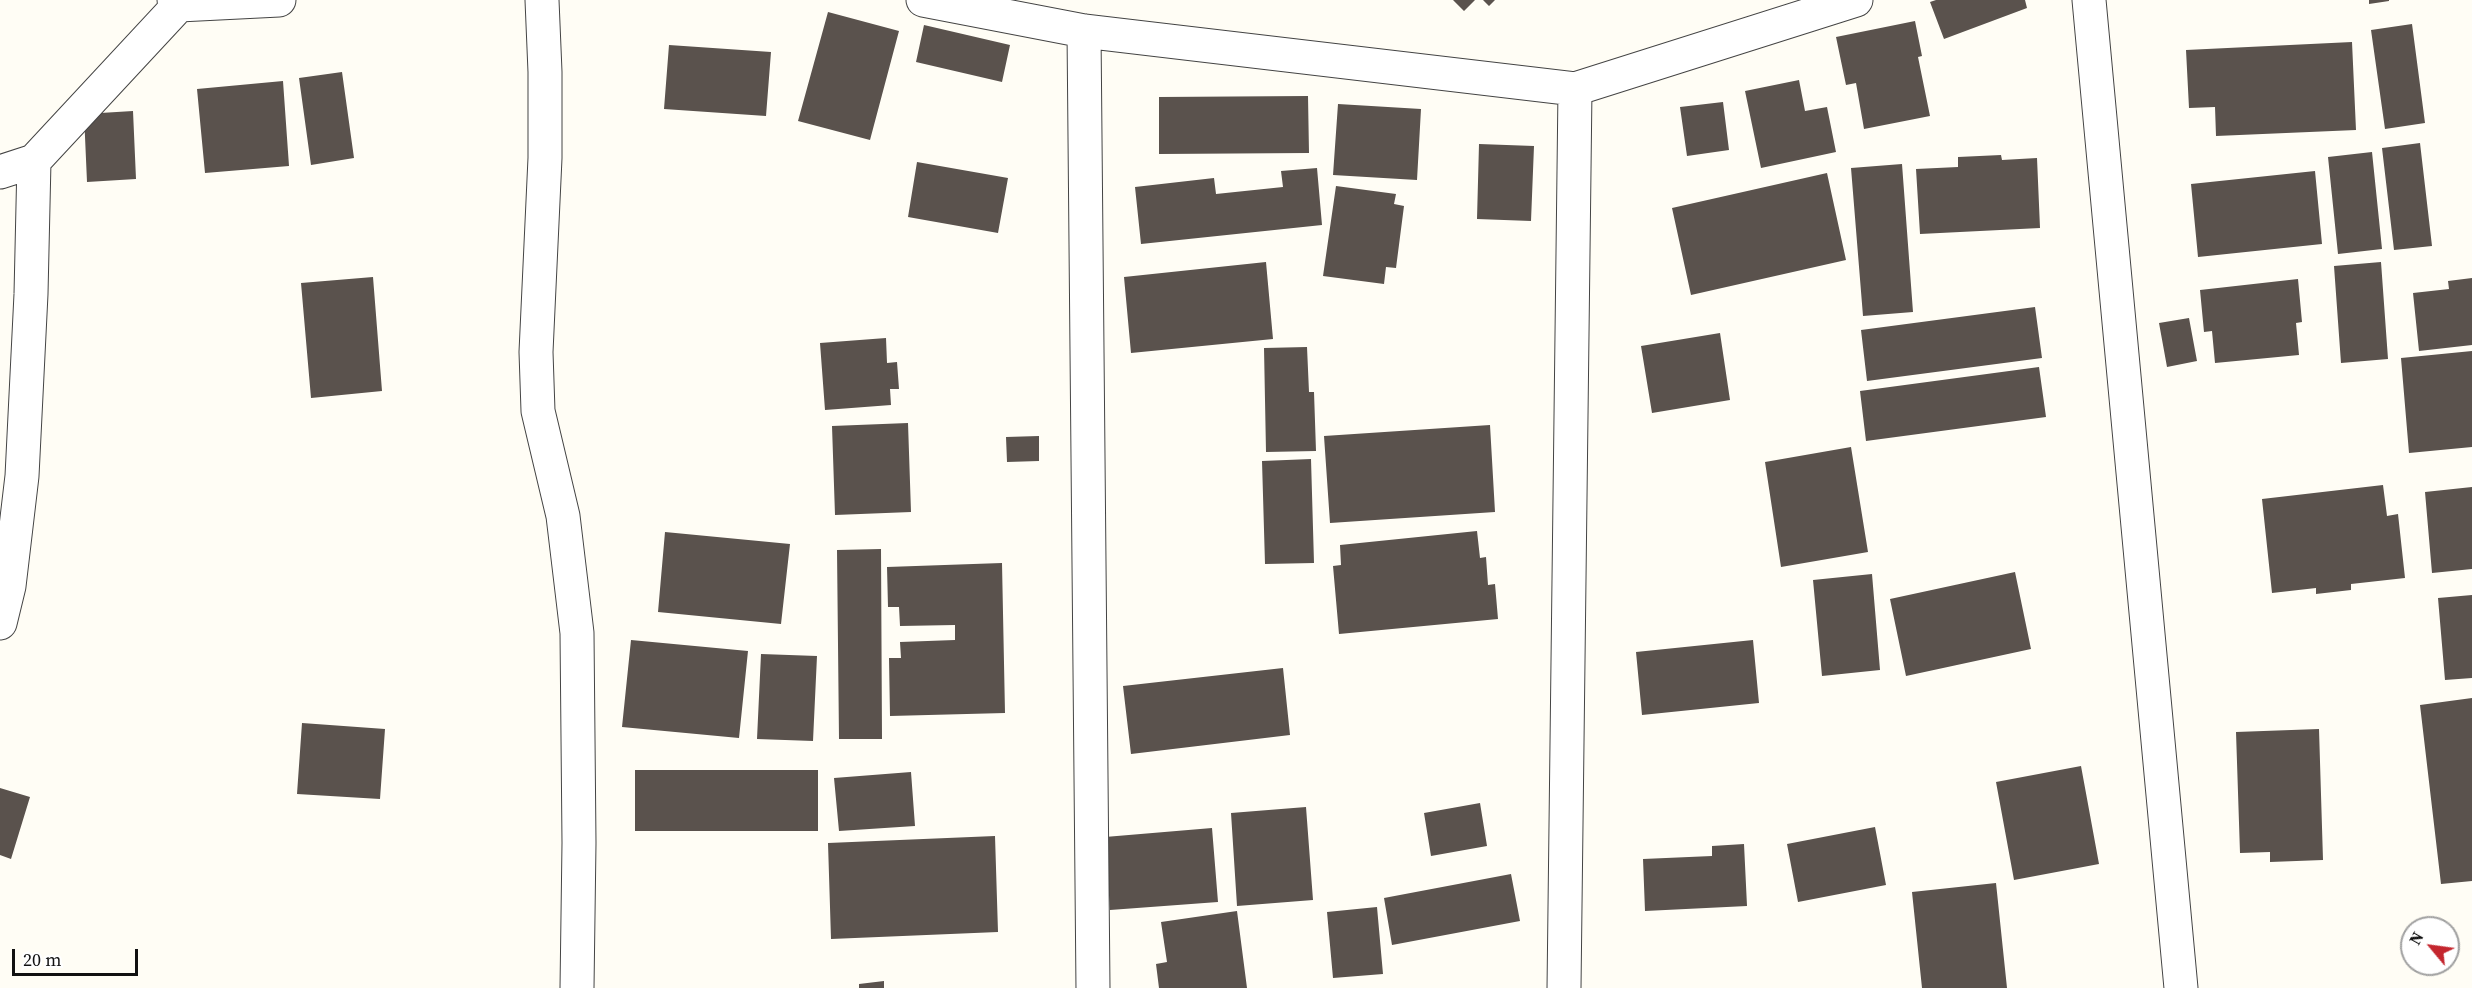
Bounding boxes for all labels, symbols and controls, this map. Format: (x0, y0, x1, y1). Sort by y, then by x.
north arrow (2400, 916, 2460, 976)
text: N (2404, 928, 2428, 949)
scale bar (15, 937, 141, 975)
text: 20 m (23, 947, 61, 972)

